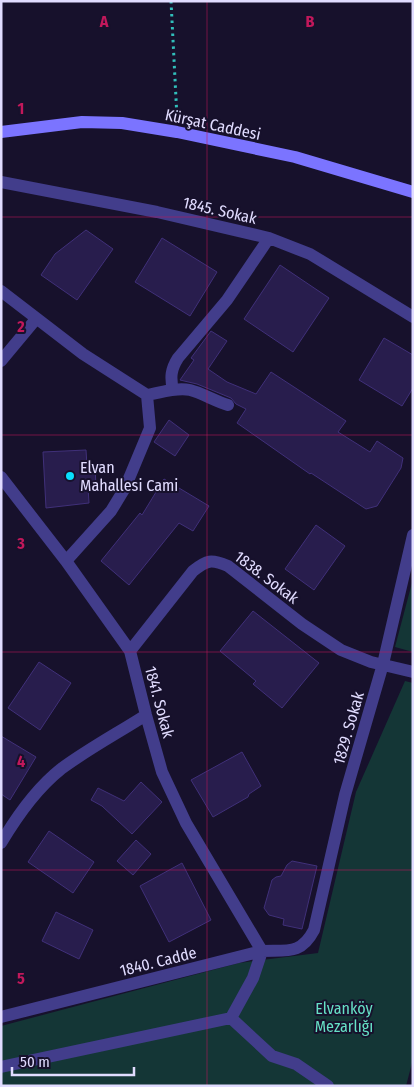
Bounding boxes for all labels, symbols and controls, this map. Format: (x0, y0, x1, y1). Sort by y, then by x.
text: A (99, 12, 109, 31)
text: B (306, 12, 315, 31)
text: 1 (18, 99, 24, 118)
street label: Kürşat Caddesi (163, 105, 262, 144)
street label: 1845. Sokak (181, 193, 259, 228)
text: 2 (16, 317, 25, 336)
place label: Elvan Mahallesi Cami (80, 458, 178, 495)
marker: Elvan Mahallesi Cami (64, 470, 76, 482)
text: 3 (16, 534, 25, 553)
street label: 1838. Sokak (231, 547, 303, 608)
street label: 1841. Sokak (141, 664, 178, 741)
street label: 1829. Sokak (329, 689, 368, 767)
text: 4 (17, 752, 25, 771)
street label: 1840. Cadde (118, 943, 199, 980)
text: 5 (17, 969, 25, 988)
park label: Elvanköy Mezarlığı (315, 999, 374, 1036)
scale bar (12, 1044, 135, 1076)
text: 50 m (20, 1053, 50, 1071)

